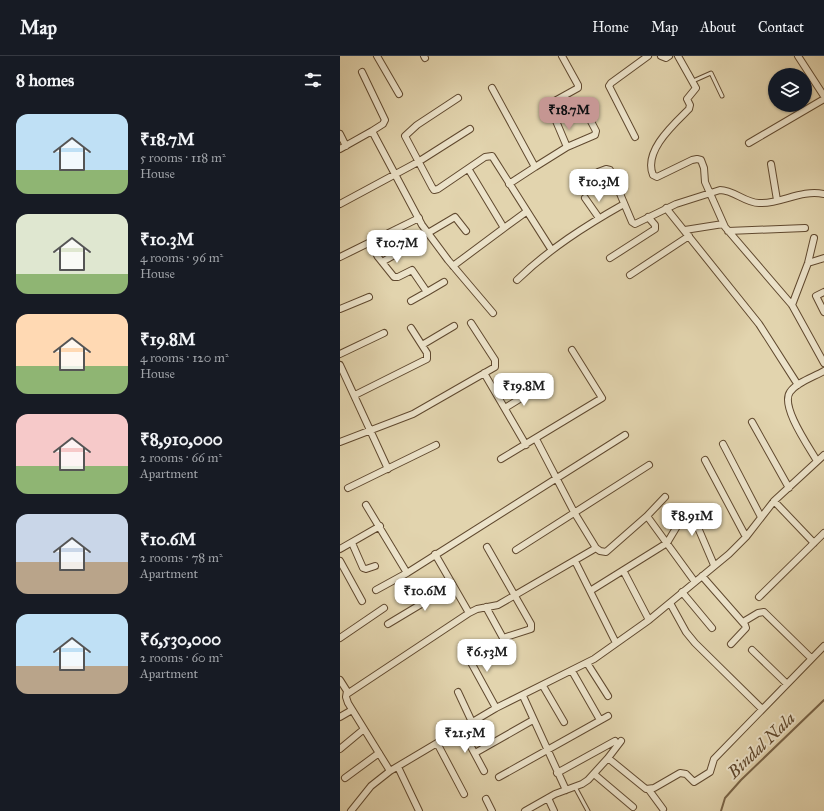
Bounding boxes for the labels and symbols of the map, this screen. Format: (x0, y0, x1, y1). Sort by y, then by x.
pin: ₹18.7M (536, 97, 602, 131)
pin: ₹10.3M (566, 169, 632, 203)
pin: ₹10.7M (364, 230, 430, 264)
pin: ₹19.8M (491, 373, 557, 407)
pin: ₹8.91M (659, 503, 725, 537)
pin: ₹10.6M (392, 578, 458, 612)
pin: ₹6.53M (454, 639, 520, 673)
water label: Bindal Nala (722, 708, 800, 783)
pin: ₹21.5M (432, 720, 498, 754)

